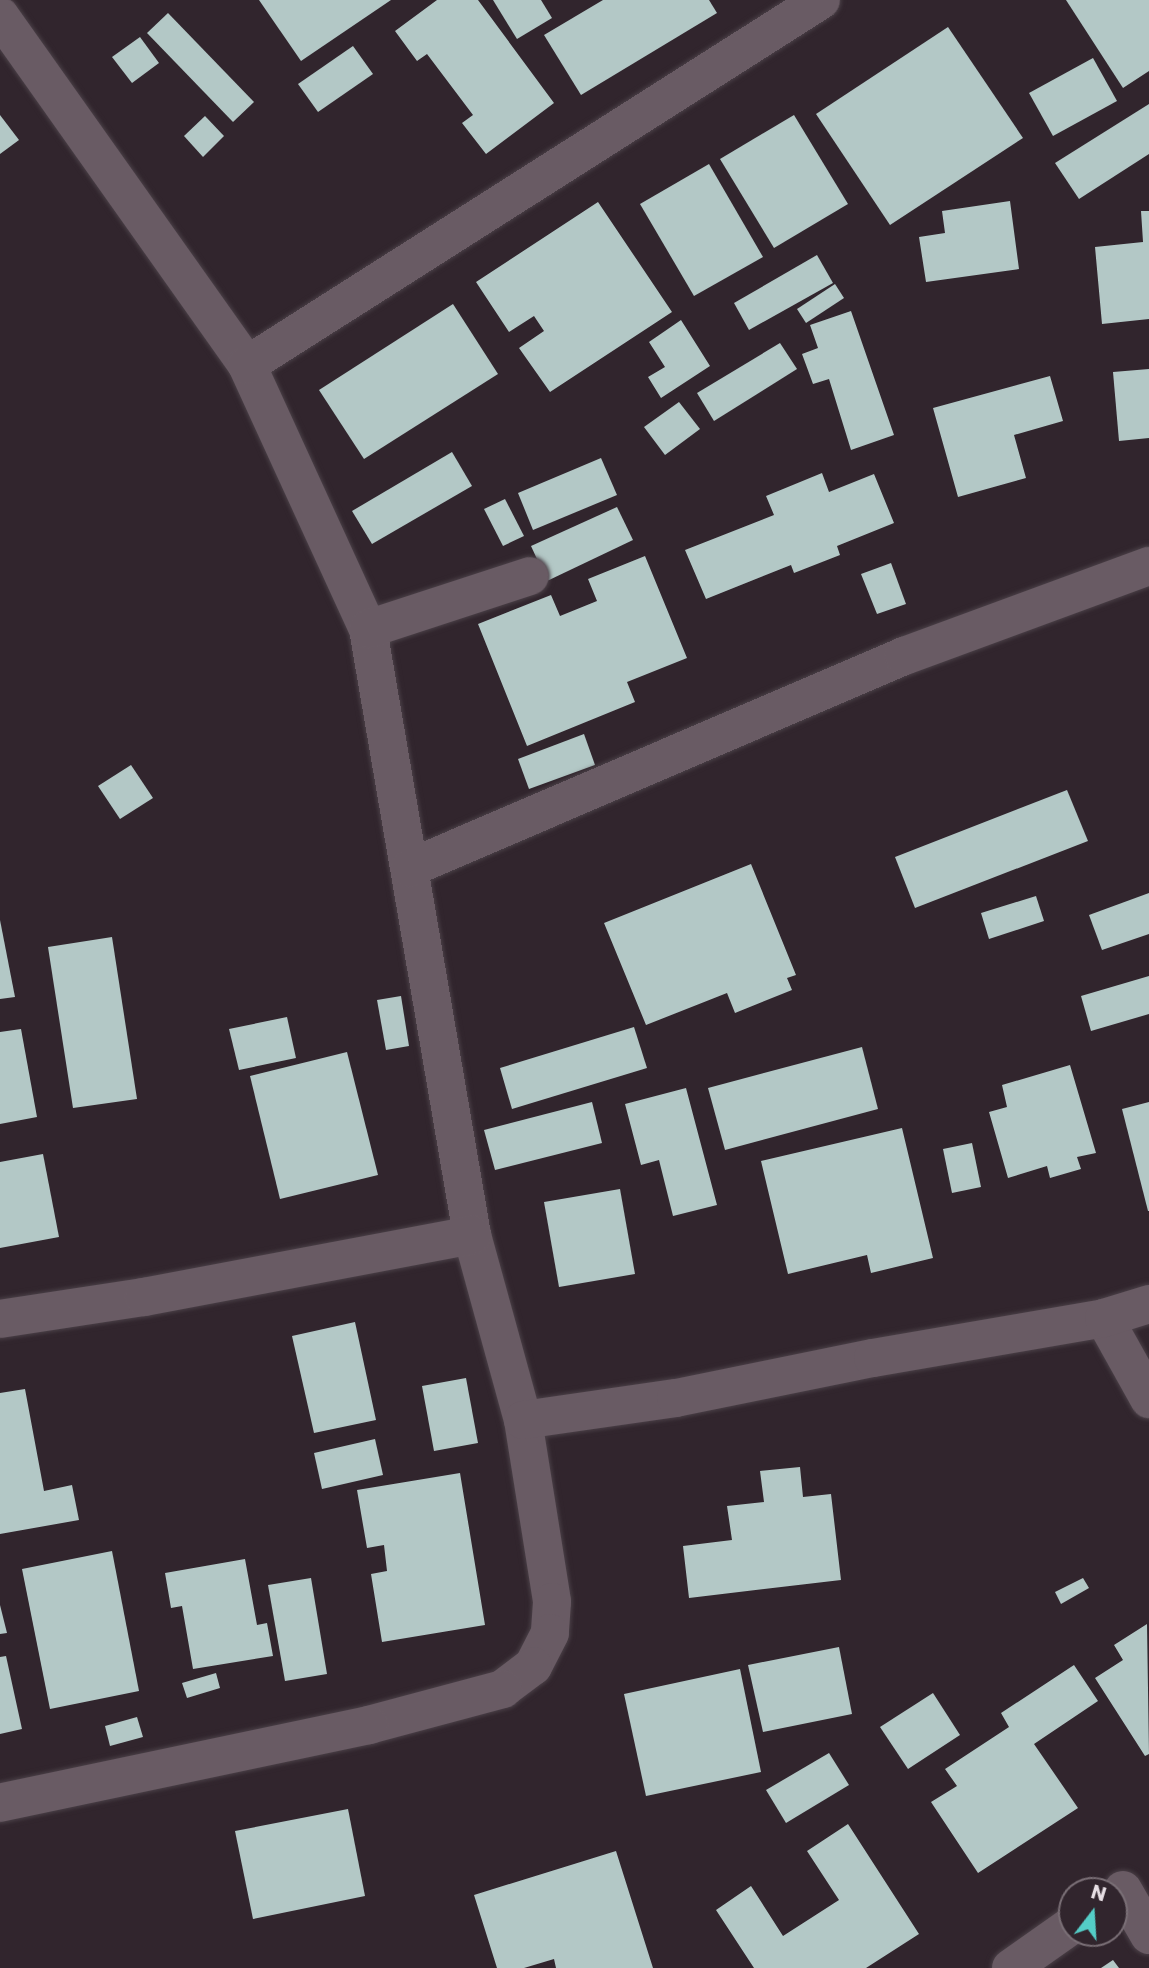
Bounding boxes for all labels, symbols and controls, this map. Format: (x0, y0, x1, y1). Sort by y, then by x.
north arrow (1058, 1877, 1128, 1947)
text: N (1088, 1878, 1109, 1908)

